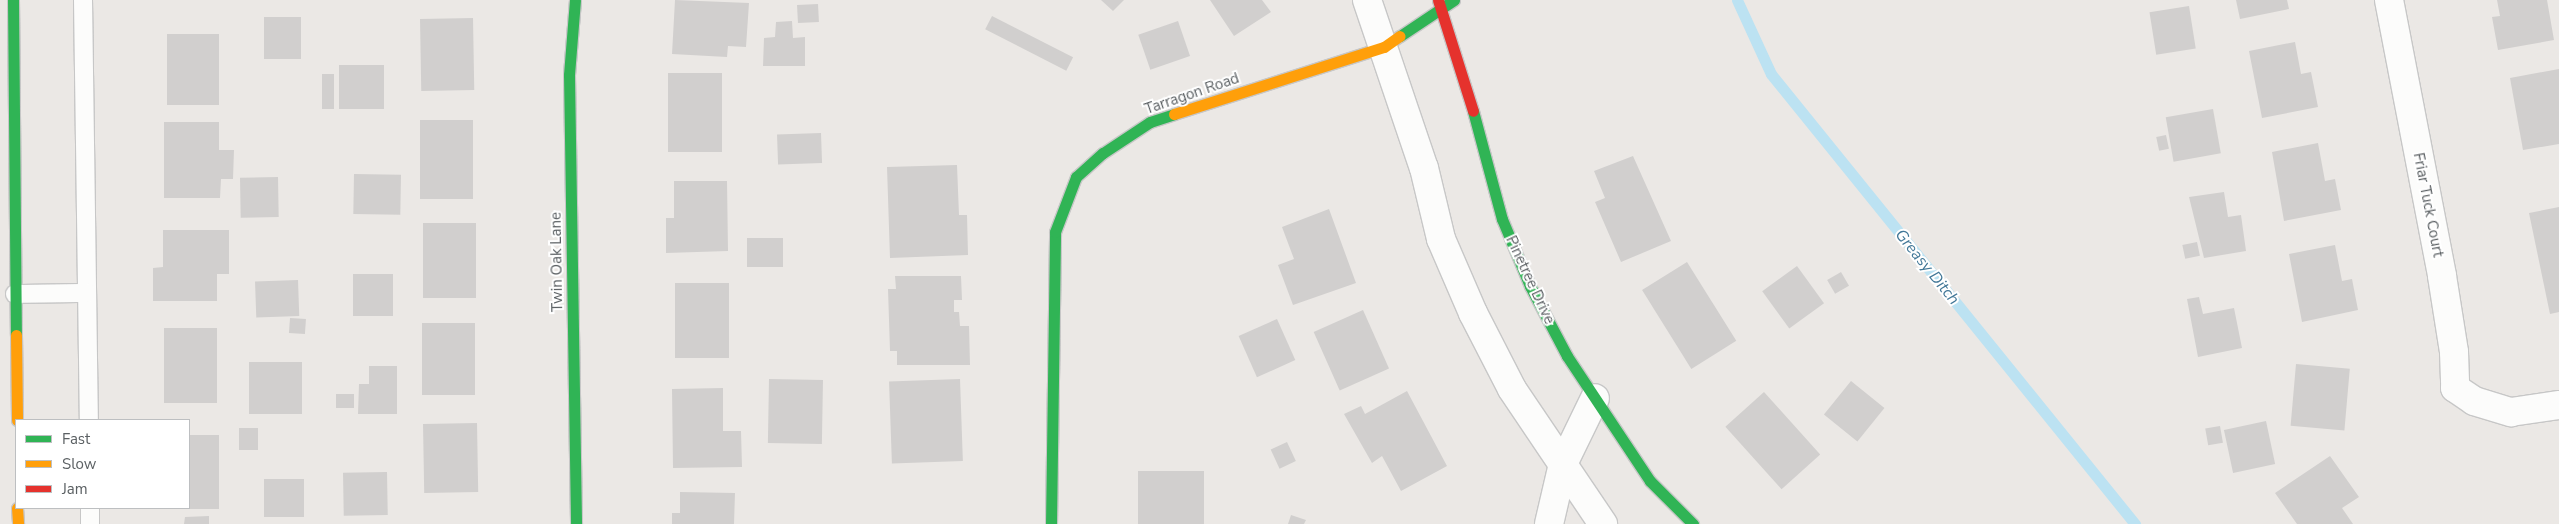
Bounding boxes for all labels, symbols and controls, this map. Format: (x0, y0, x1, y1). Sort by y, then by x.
street label: Tarragon Road (1142, 69, 1242, 119)
street label: Friar Tuck Court (2409, 151, 2447, 259)
street label: Twin Oak Lane (547, 212, 567, 312)
water label: Greasy Ditch (1891, 225, 1963, 309)
street label: Pinetree Drive (1502, 233, 1558, 327)
legend (15, 419, 190, 509)
text: Fast (62, 429, 90, 449)
text: Slow (62, 454, 96, 474)
text: Jam (62, 479, 88, 499)

